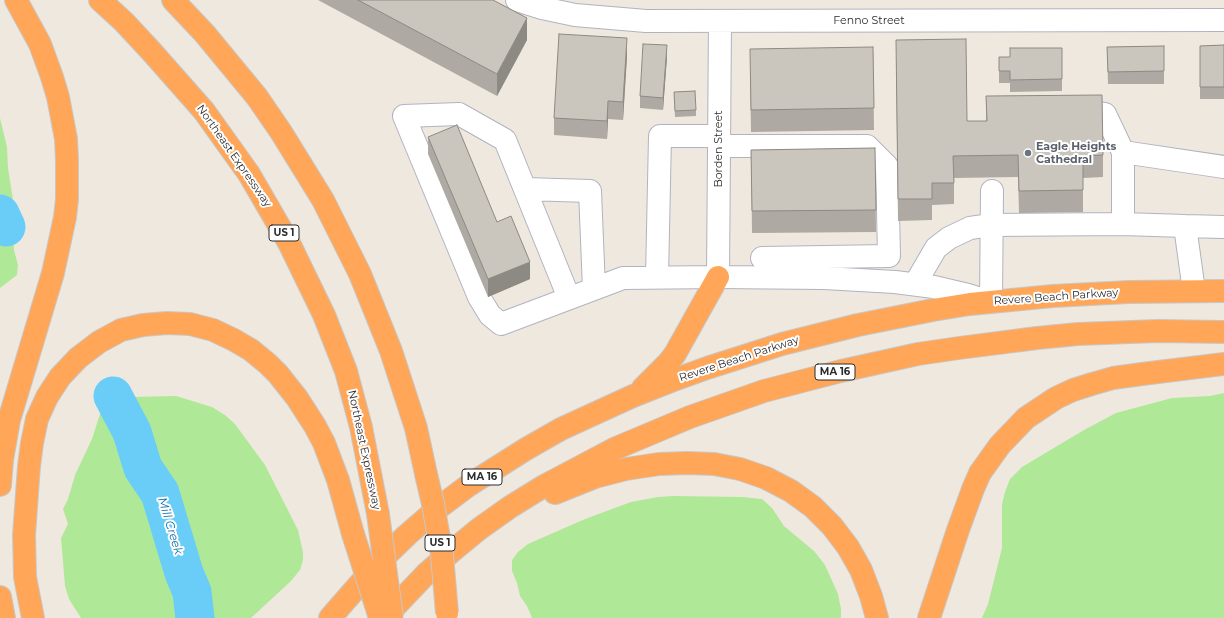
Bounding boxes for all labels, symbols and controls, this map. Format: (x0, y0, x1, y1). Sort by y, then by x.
street label: Fenno Street (833, 14, 905, 28)
street label: Northeast Expressway (194, 102, 274, 210)
street label: Borden Street (712, 110, 726, 188)
place label: Eagle Heights Cathedral (1036, 140, 1116, 166)
marker: Eagle Heights Cathedral (1023, 148, 1033, 158)
road number: US 1 (269, 225, 299, 241)
street label: Revere Beach Parkway (993, 286, 1119, 308)
street label: Revere Beach Parkway (678, 333, 800, 385)
road number: MA 16 (815, 364, 855, 380)
street label: Northeast Expressway (345, 389, 383, 511)
road number: MA 16 (462, 469, 502, 485)
water label: Mill Creek (154, 496, 186, 556)
road number: US 1 (425, 535, 455, 551)

